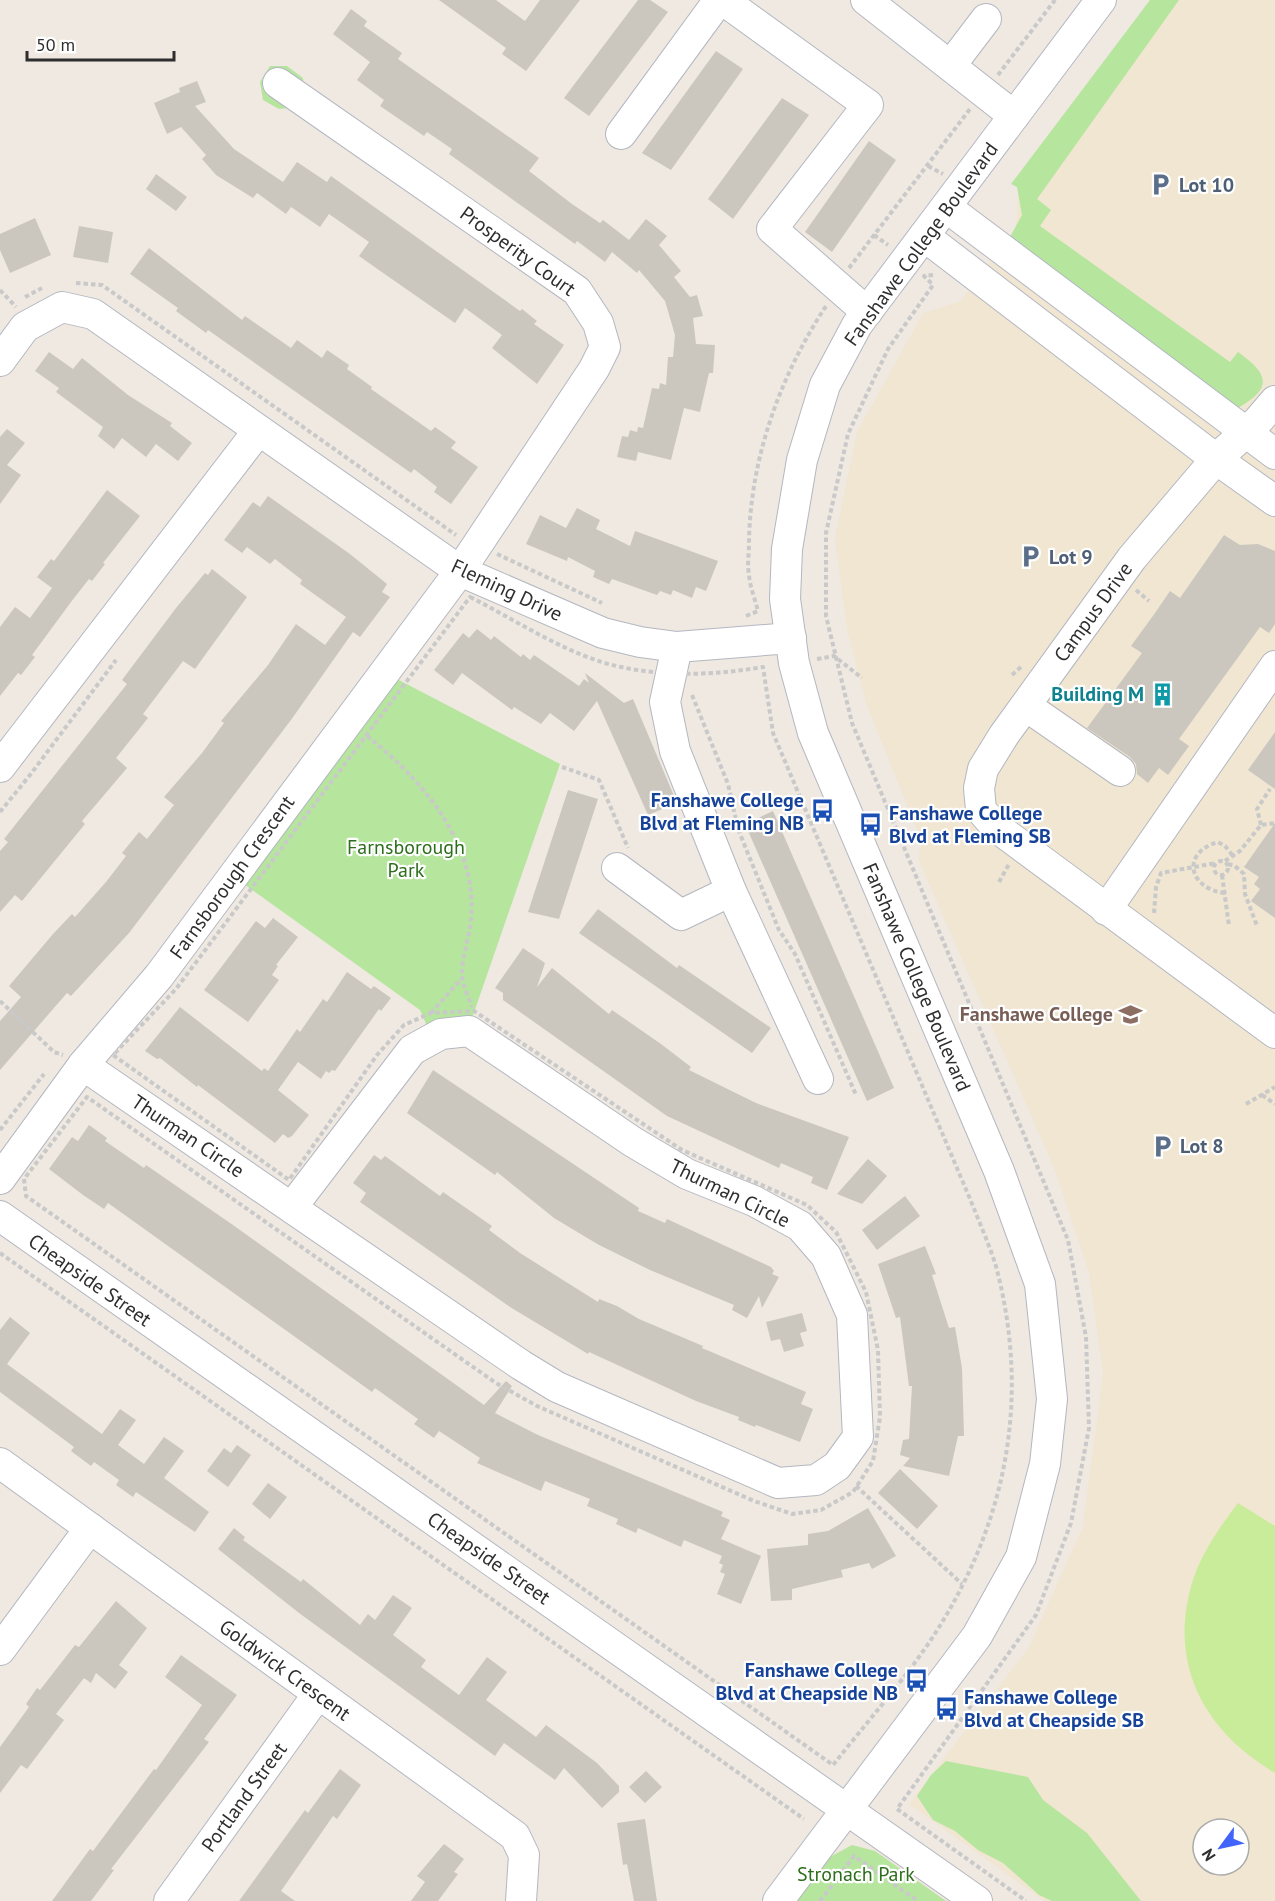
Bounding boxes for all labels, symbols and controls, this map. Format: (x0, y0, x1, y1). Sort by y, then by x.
scale bar (27, 24, 174, 62)
text: 50 m (36, 33, 75, 56)
street label: Fanshawe College Boulevard (838, 137, 1004, 351)
parking icon: Lot 10 (1148, 172, 1174, 198)
place label: Lot 10 (1179, 172, 1234, 198)
street label: Prosperity Court (455, 200, 581, 302)
parking icon: Lot 9 (1018, 544, 1044, 570)
place label: Lot 9 (1049, 544, 1093, 570)
street label: Fleming Drive (447, 553, 567, 627)
street label: Campus Drive (1048, 557, 1138, 667)
place label: Building M (1051, 681, 1144, 707)
building icon: Building M (1149, 681, 1175, 707)
place label: Fanshawe College Blvd at Fleming NB (640, 787, 804, 836)
street label: Farnsborough Crescent (164, 790, 300, 964)
bus stop icon: Fanshawe College Blvd at Fleming NB (809, 798, 835, 824)
place label: Fanshawe College Blvd at Fleming SB (889, 800, 1051, 849)
bus stop icon: Fanshawe College Blvd at Fleming SB (858, 811, 884, 837)
park label: Farnsborough Park (347, 834, 465, 883)
street label: Fanshawe College Boulevard (857, 859, 977, 1095)
place label: Fanshawe College (960, 1001, 1113, 1027)
school or university icon: Fanshawe College (1118, 1001, 1144, 1027)
street label: Thurman Circle (127, 1089, 249, 1183)
parking icon: Lot 8 (1149, 1133, 1175, 1159)
place label: Lot 8 (1180, 1133, 1224, 1159)
street label: Thurman Circle (666, 1153, 794, 1233)
street label: Cheapside Street (23, 1228, 157, 1332)
street label: Cheapside Street (422, 1506, 556, 1610)
street label: Goldwick Crescent (214, 1614, 356, 1726)
place label: Fanshawe College Blvd at Cheapside NB (715, 1657, 898, 1706)
bus stop icon: Fanshawe College Blvd at Cheapside NB (903, 1668, 929, 1694)
place label: Fanshawe College Blvd at Cheapside SB (964, 1684, 1144, 1733)
bus stop icon: Fanshawe College Blvd at Cheapside SB (933, 1696, 959, 1722)
street label: Portland Street (195, 1737, 293, 1857)
north arrow (1191, 1817, 1251, 1877)
text: N (1197, 1845, 1220, 1865)
park label: Stronach Park (797, 1861, 915, 1887)

